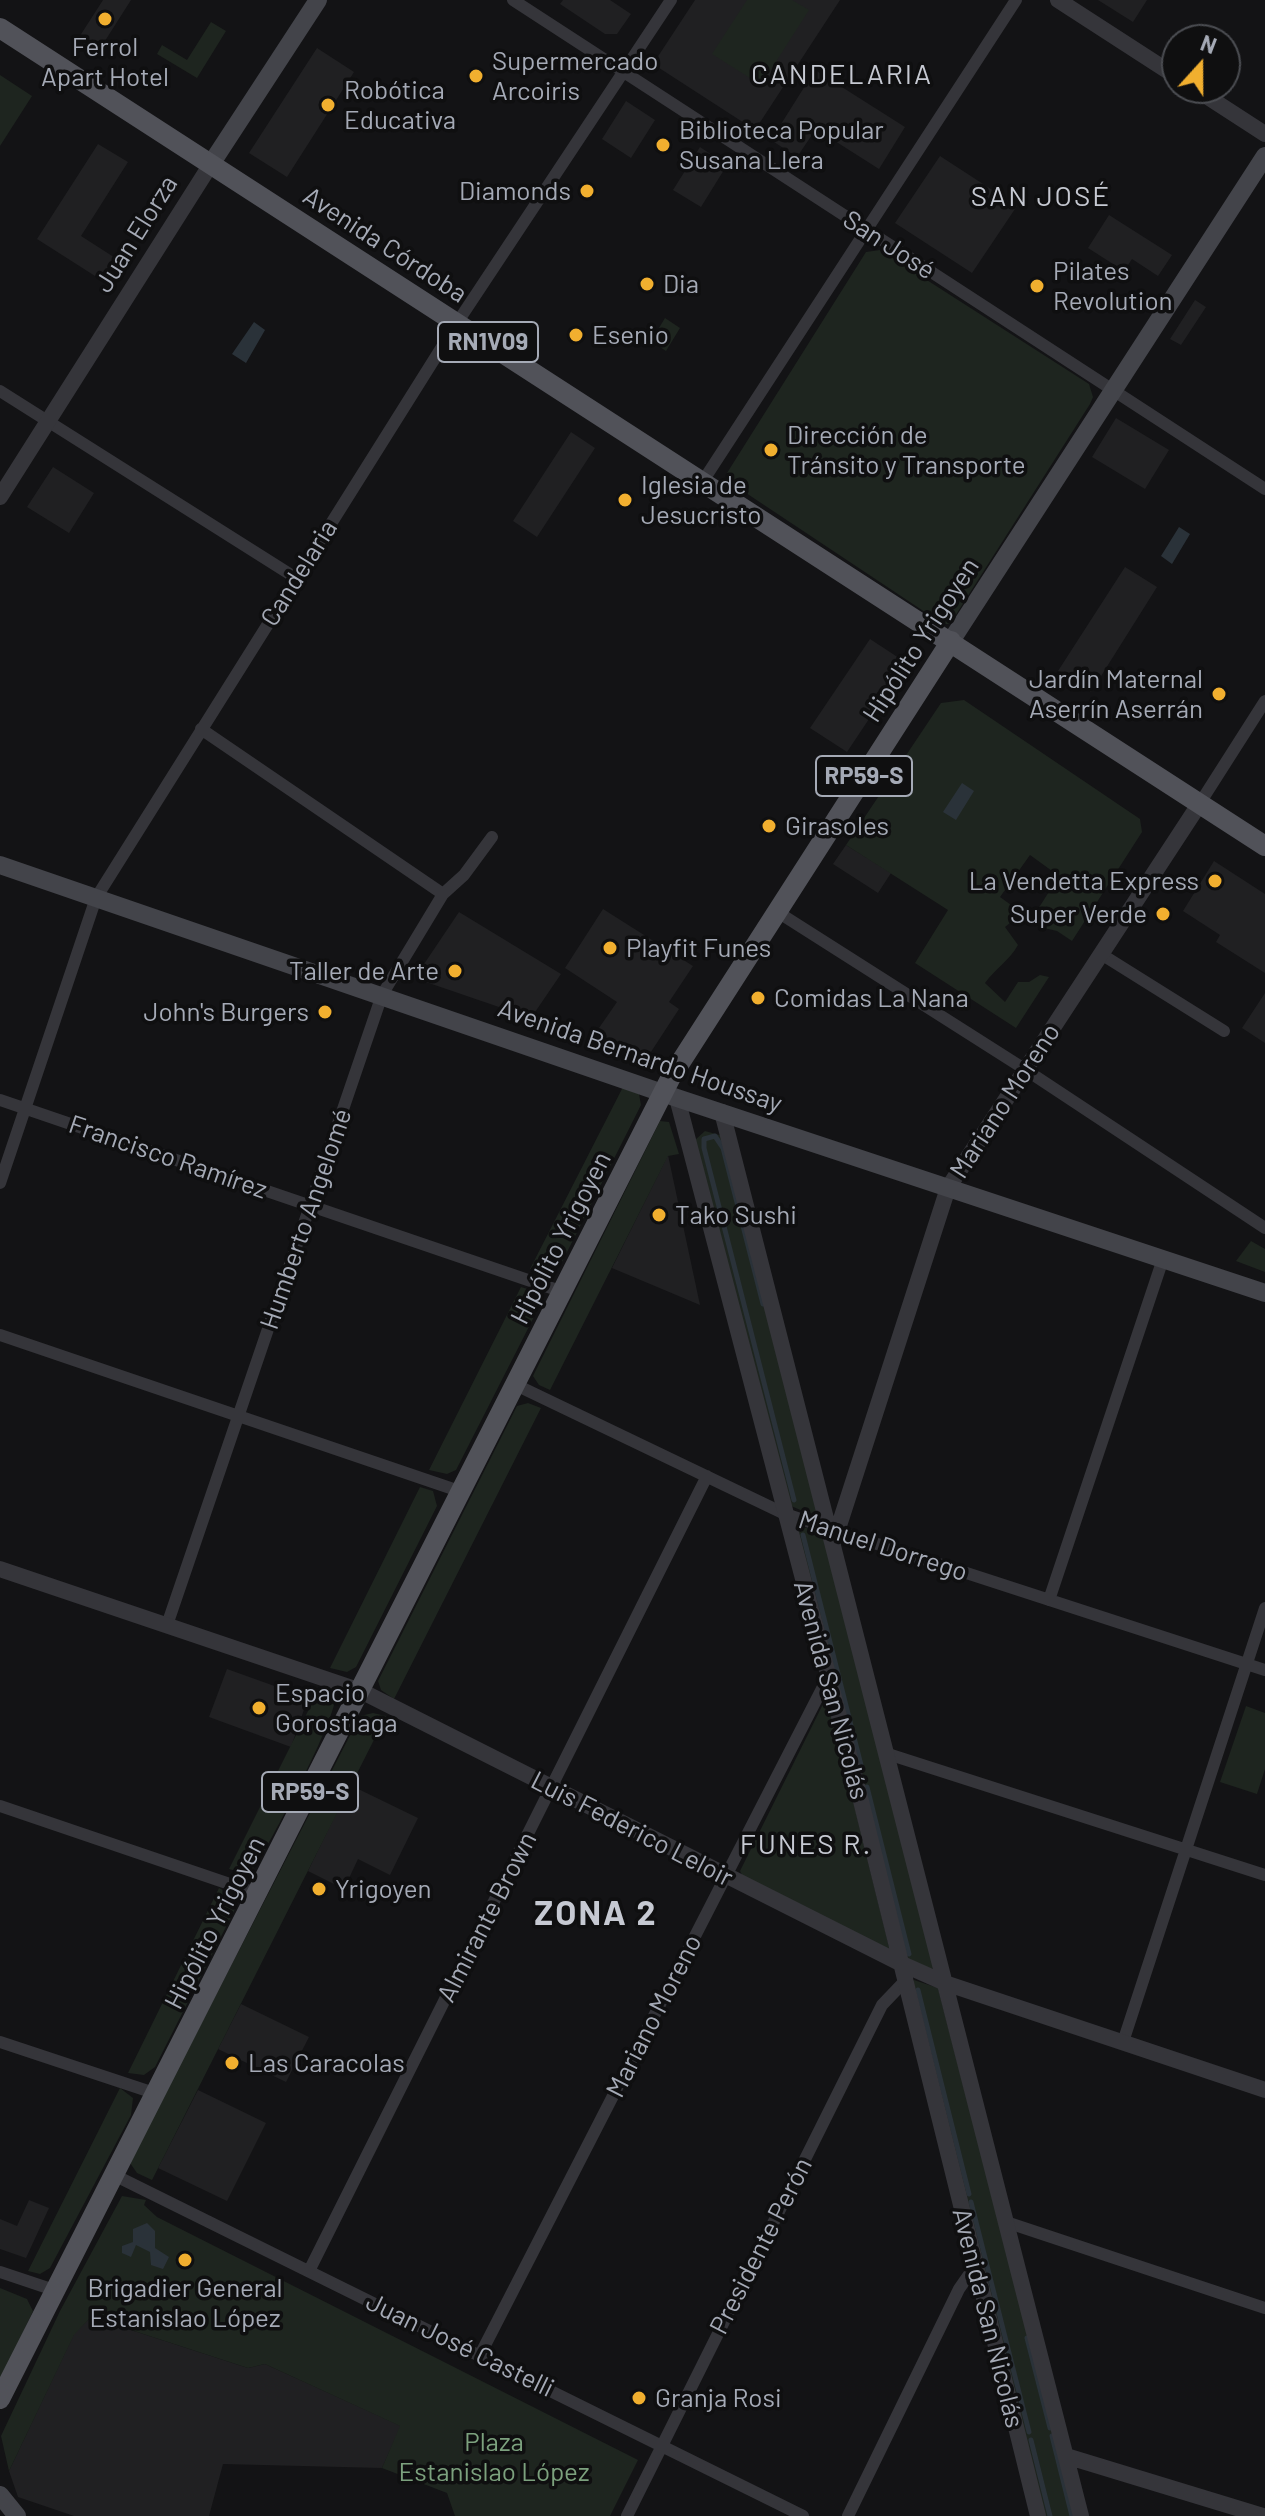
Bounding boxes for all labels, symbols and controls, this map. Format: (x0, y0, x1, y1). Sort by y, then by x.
marker: Ferrol Apart Hotel (96, 10, 114, 28)
north arrow (1161, 24, 1241, 104)
text: N (1197, 29, 1220, 58)
place label: Ferrol Apart Hotel (41, 31, 169, 92)
place label: Supermercado Arcoiris (492, 45, 658, 106)
district label: CANDELARIA (751, 58, 933, 92)
marker: Supermercado Arcoiris (467, 67, 485, 85)
place label: Robótica Educativa (344, 74, 456, 136)
marker: Robótica Educativa (319, 96, 337, 114)
place label: Biblioteca Popular Susana Llera (679, 114, 884, 176)
marker: Biblioteca Popular Susana Llera (654, 136, 672, 154)
street label: Juan Elorza (88, 170, 184, 298)
place label: Diamonds (459, 175, 571, 207)
street label: Avenida Córdoba (297, 180, 473, 310)
district label: SAN JOSÉ (971, 180, 1111, 214)
marker: Diamonds (578, 182, 596, 200)
street label: San José (837, 204, 941, 286)
place label: Pilates Revolution (1053, 255, 1173, 316)
place label: Dia (663, 268, 699, 300)
marker: Dia (638, 275, 656, 293)
marker: Pilates Revolution (1028, 277, 1046, 295)
place label: Esenio (592, 319, 669, 351)
road number: RN1V09 (438, 322, 538, 362)
marker: Esenio (567, 326, 585, 344)
place label: Dirección de Tránsito y Transporte (787, 419, 1026, 480)
marker: Dirección de Tránsito y Transporte (762, 441, 780, 459)
place label: Iglesia de Jesucristo (641, 469, 761, 530)
marker: Iglesia de Jesucristo (616, 491, 634, 509)
street label: Candelaria (254, 514, 344, 632)
street label: Hipólito Yrigoyen (856, 552, 986, 728)
place label: Jardín Maternal Aserrín Aserrán (1029, 663, 1203, 724)
marker: Jardín Maternal Aserrín Aserrán (1210, 685, 1228, 703)
road number: RP59-S (816, 756, 912, 796)
place label: Girasoles (785, 810, 889, 842)
marker: Girasoles (760, 817, 778, 835)
place label: La Vendetta Express (969, 865, 1199, 897)
marker: La Vendetta Express (1206, 872, 1224, 890)
place label: Super Verde (1010, 898, 1147, 930)
marker: Super Verde (1154, 905, 1172, 923)
place label: Playfit Funes (626, 932, 771, 964)
marker: Playfit Funes (601, 939, 619, 957)
place label: Taller de Arte (289, 955, 439, 987)
marker: Taller de Arte (446, 962, 464, 980)
place label: Comidas La Nana (774, 982, 969, 1014)
marker: Comidas La Nana (749, 989, 767, 1007)
street label: Avenida Bernardo Houssay (494, 993, 786, 1119)
place label: John's Burgers (143, 996, 309, 1028)
marker: John's Burgers (316, 1003, 334, 1021)
street label: Mariano Moreno (943, 1018, 1067, 1184)
street label: Humberto Angelomé (254, 1105, 358, 1333)
street label: Francisco Ramírez (65, 1108, 271, 1206)
street label: Hipólito Yrigoyen (504, 1147, 618, 1329)
place label: Tako Sushi (675, 1199, 797, 1231)
marker: Tako Sushi (650, 1206, 668, 1224)
street label: Manuel Dorrego (795, 1504, 971, 1588)
street label: Avenida San Nicolás (787, 1577, 875, 1803)
place label: Espacio Gorostiaga (275, 1677, 398, 1738)
marker: Espacio Gorostiaga (250, 1699, 268, 1717)
street label: Luis Federico Leloir (526, 1765, 738, 1893)
road number: RP59-S (262, 1772, 358, 1812)
street label: Almirante Brown (431, 1827, 543, 2007)
district label: FUNES R. (740, 1828, 872, 1862)
street label: Hipólito Yrigoyen (158, 1832, 272, 2014)
place label: Yrigoyen (335, 1873, 432, 1905)
marker: Yrigoyen (310, 1880, 328, 1898)
district label: ZONA 2 (534, 1894, 658, 1934)
street label: Mariano Moreno (600, 1929, 708, 2103)
place label: Las Caracolas (248, 2047, 405, 2079)
marker: Las Caracolas (223, 2054, 241, 2072)
street label: Presidente Perón (703, 2153, 819, 2339)
street label: Avenida San Nicolás (946, 2205, 1030, 2431)
marker: Brigadier General Estanislao López (176, 2251, 194, 2269)
place label: Brigadier General Estanislao López (87, 2272, 283, 2334)
street label: Juan José Castelli (361, 2286, 559, 2404)
place label: Granja Rosi (655, 2382, 782, 2414)
marker: Granja Rosi (630, 2389, 648, 2407)
park label: Plaza Estanislao López (398, 2426, 590, 2488)

